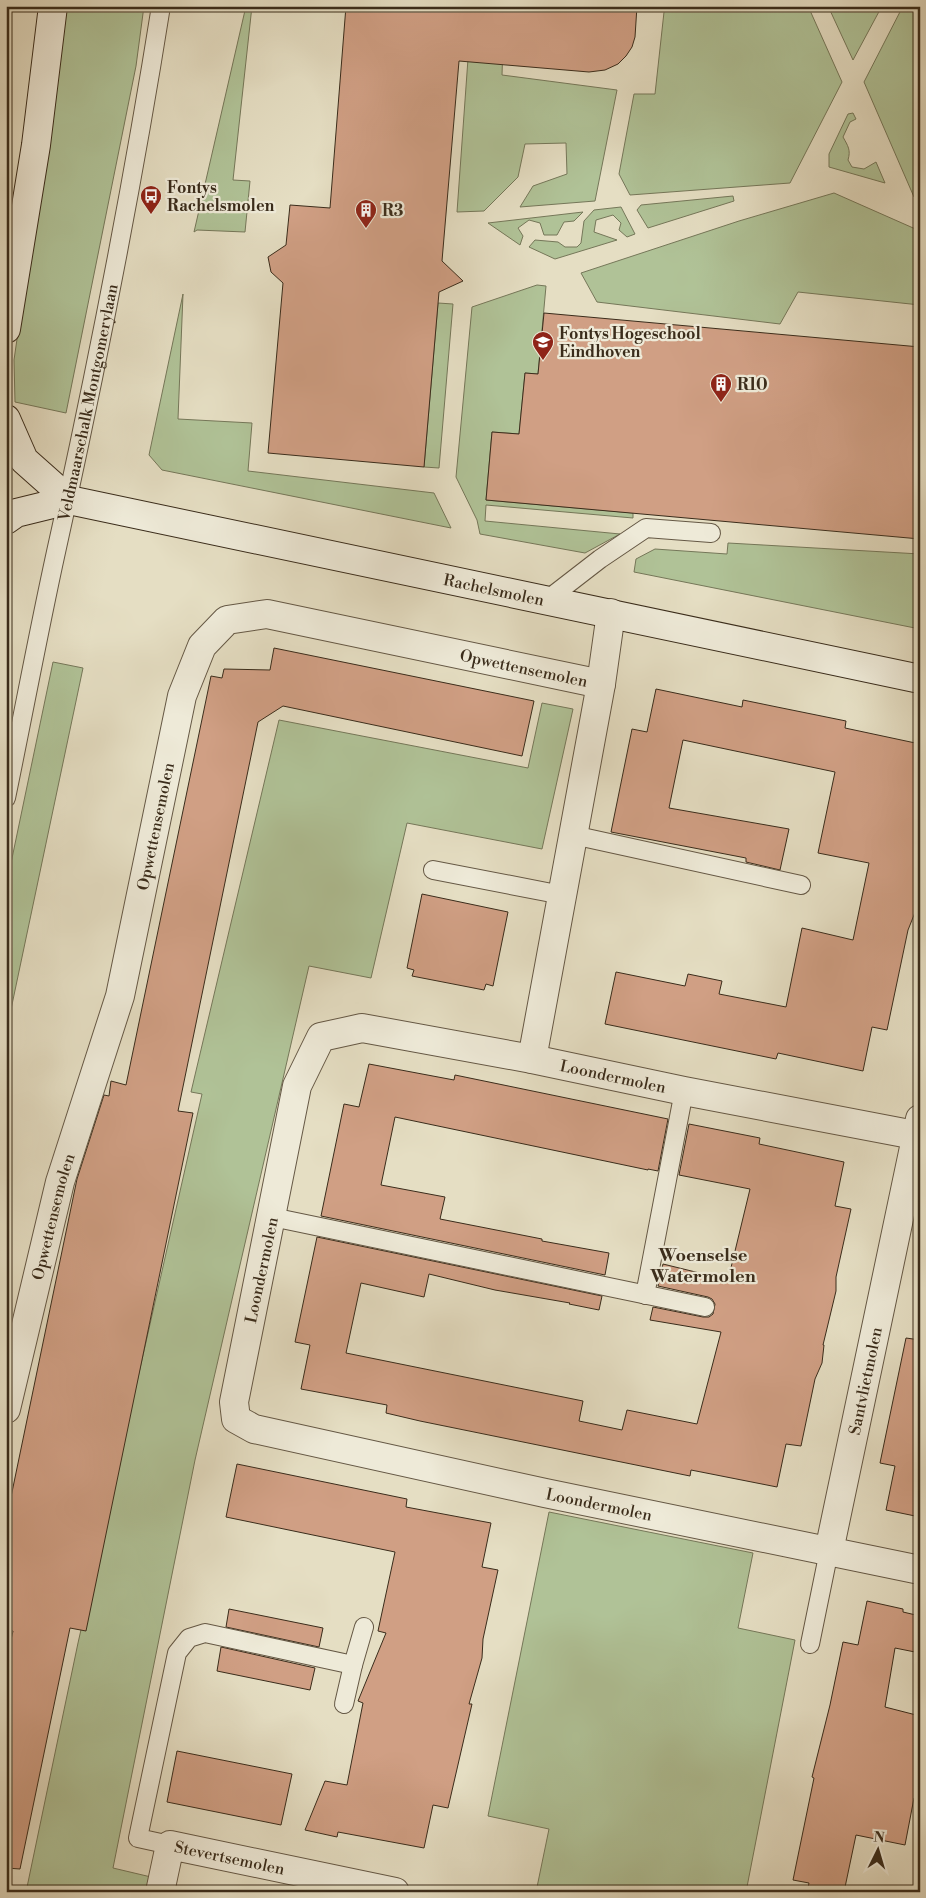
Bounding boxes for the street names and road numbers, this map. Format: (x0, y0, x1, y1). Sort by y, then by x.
street label: Veldmaarschalk Montgomerylaan (54, 282, 123, 524)
street label: Rachelsmolen (442, 570, 546, 611)
street label: Opwettensemolen (458, 646, 590, 692)
street label: Opwettensemolen (133, 760, 179, 892)
street label: Loondermolen (558, 1056, 668, 1098)
street label: Opwettensemolen (28, 1151, 80, 1282)
street label: Loondermolen (241, 1215, 283, 1325)
street label: Santvlietmolen (845, 1325, 887, 1437)
street label: Loondermolen (544, 1484, 654, 1526)
street label: Stevertsemolen (173, 1837, 287, 1880)

